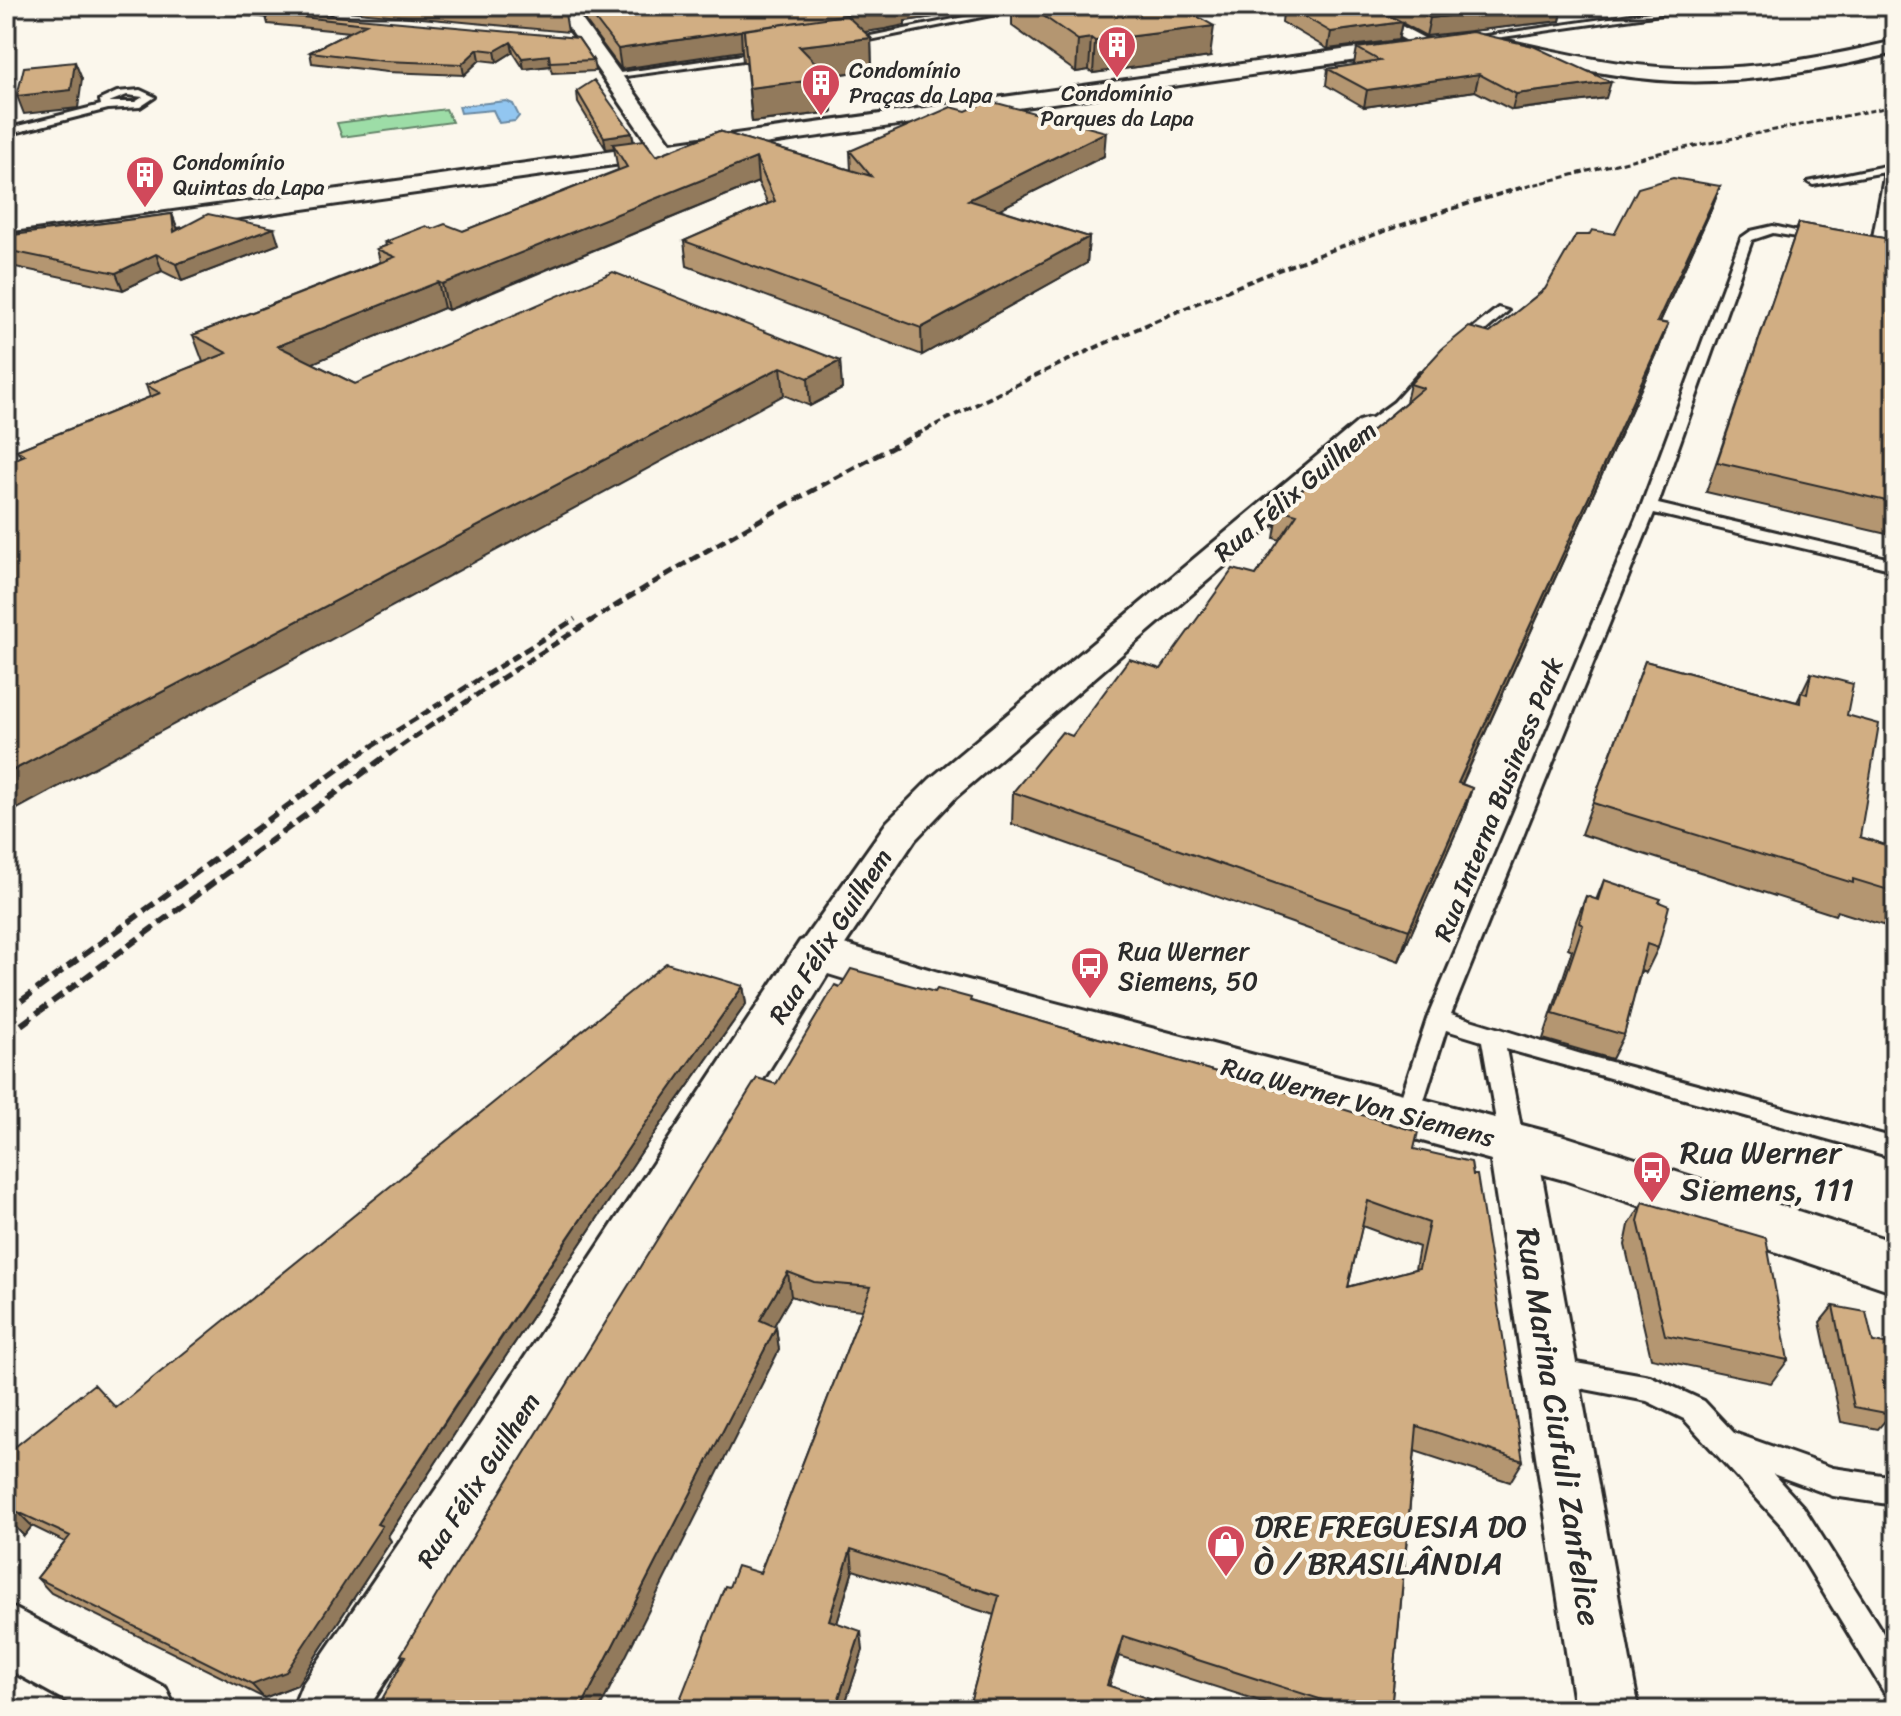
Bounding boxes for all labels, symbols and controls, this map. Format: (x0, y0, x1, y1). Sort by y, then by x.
building icon: Condomínio Parques da Lapa (1096, 24, 1138, 79)
place label: Condomínio Praças da Lapa (849, 51, 993, 115)
building icon: Condomínio Praças da Lapa (800, 62, 842, 117)
place label: Condomínio Parques da Lapa (1040, 74, 1194, 138)
place label: Condomínio Quintas da Lapa (173, 143, 325, 207)
building icon: Condomínio Quintas da Lapa (124, 154, 166, 209)
street label: Rua Félix Guilhem (1203, 408, 1387, 574)
street label: Rua Interna Business Park (1420, 650, 1576, 948)
street label: Rua Félix Guilhem (756, 839, 904, 1033)
place label: Rua Werner Siemens, 50 (1118, 928, 1258, 1004)
bus stop icon: Rua Werner Siemens, 50 (1069, 945, 1111, 1000)
street label: Rua Werner Von Siemens (1216, 1043, 1501, 1161)
place label: Rua Werner Siemens, 111 (1680, 1124, 1854, 1218)
bus stop icon: Rua Werner Siemens, 111 (1631, 1149, 1673, 1204)
street label: Rua Marina Ciufuli Zanfelice (1499, 1224, 1618, 1630)
street label: Rua Félix Guilhem (404, 1383, 552, 1577)
place label: DRE FREGUESIA DO Ò / BRASILÂNDIA (1254, 1498, 1527, 1592)
shop icon: DRE FREGUESIA DO Ò / BRASILÂNDIA (1205, 1523, 1247, 1578)

